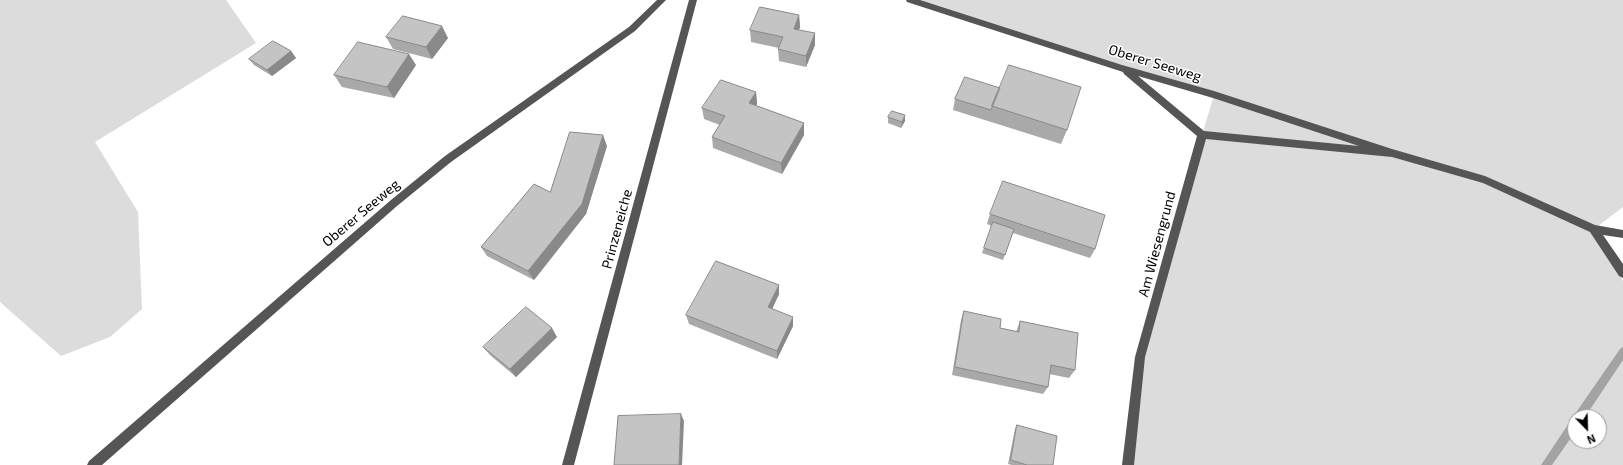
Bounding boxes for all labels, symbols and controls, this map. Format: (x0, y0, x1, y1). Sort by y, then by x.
street label: Oberer Seeweg (1107, 41, 1203, 85)
street label: Oberer Seeweg (319, 176, 403, 250)
street label: Prinzeneiche (598, 187, 636, 271)
street label: Am Wiesengrund (1135, 189, 1179, 299)
north arrow (1567, 409, 1607, 449)
text: N (1585, 432, 1598, 447)

